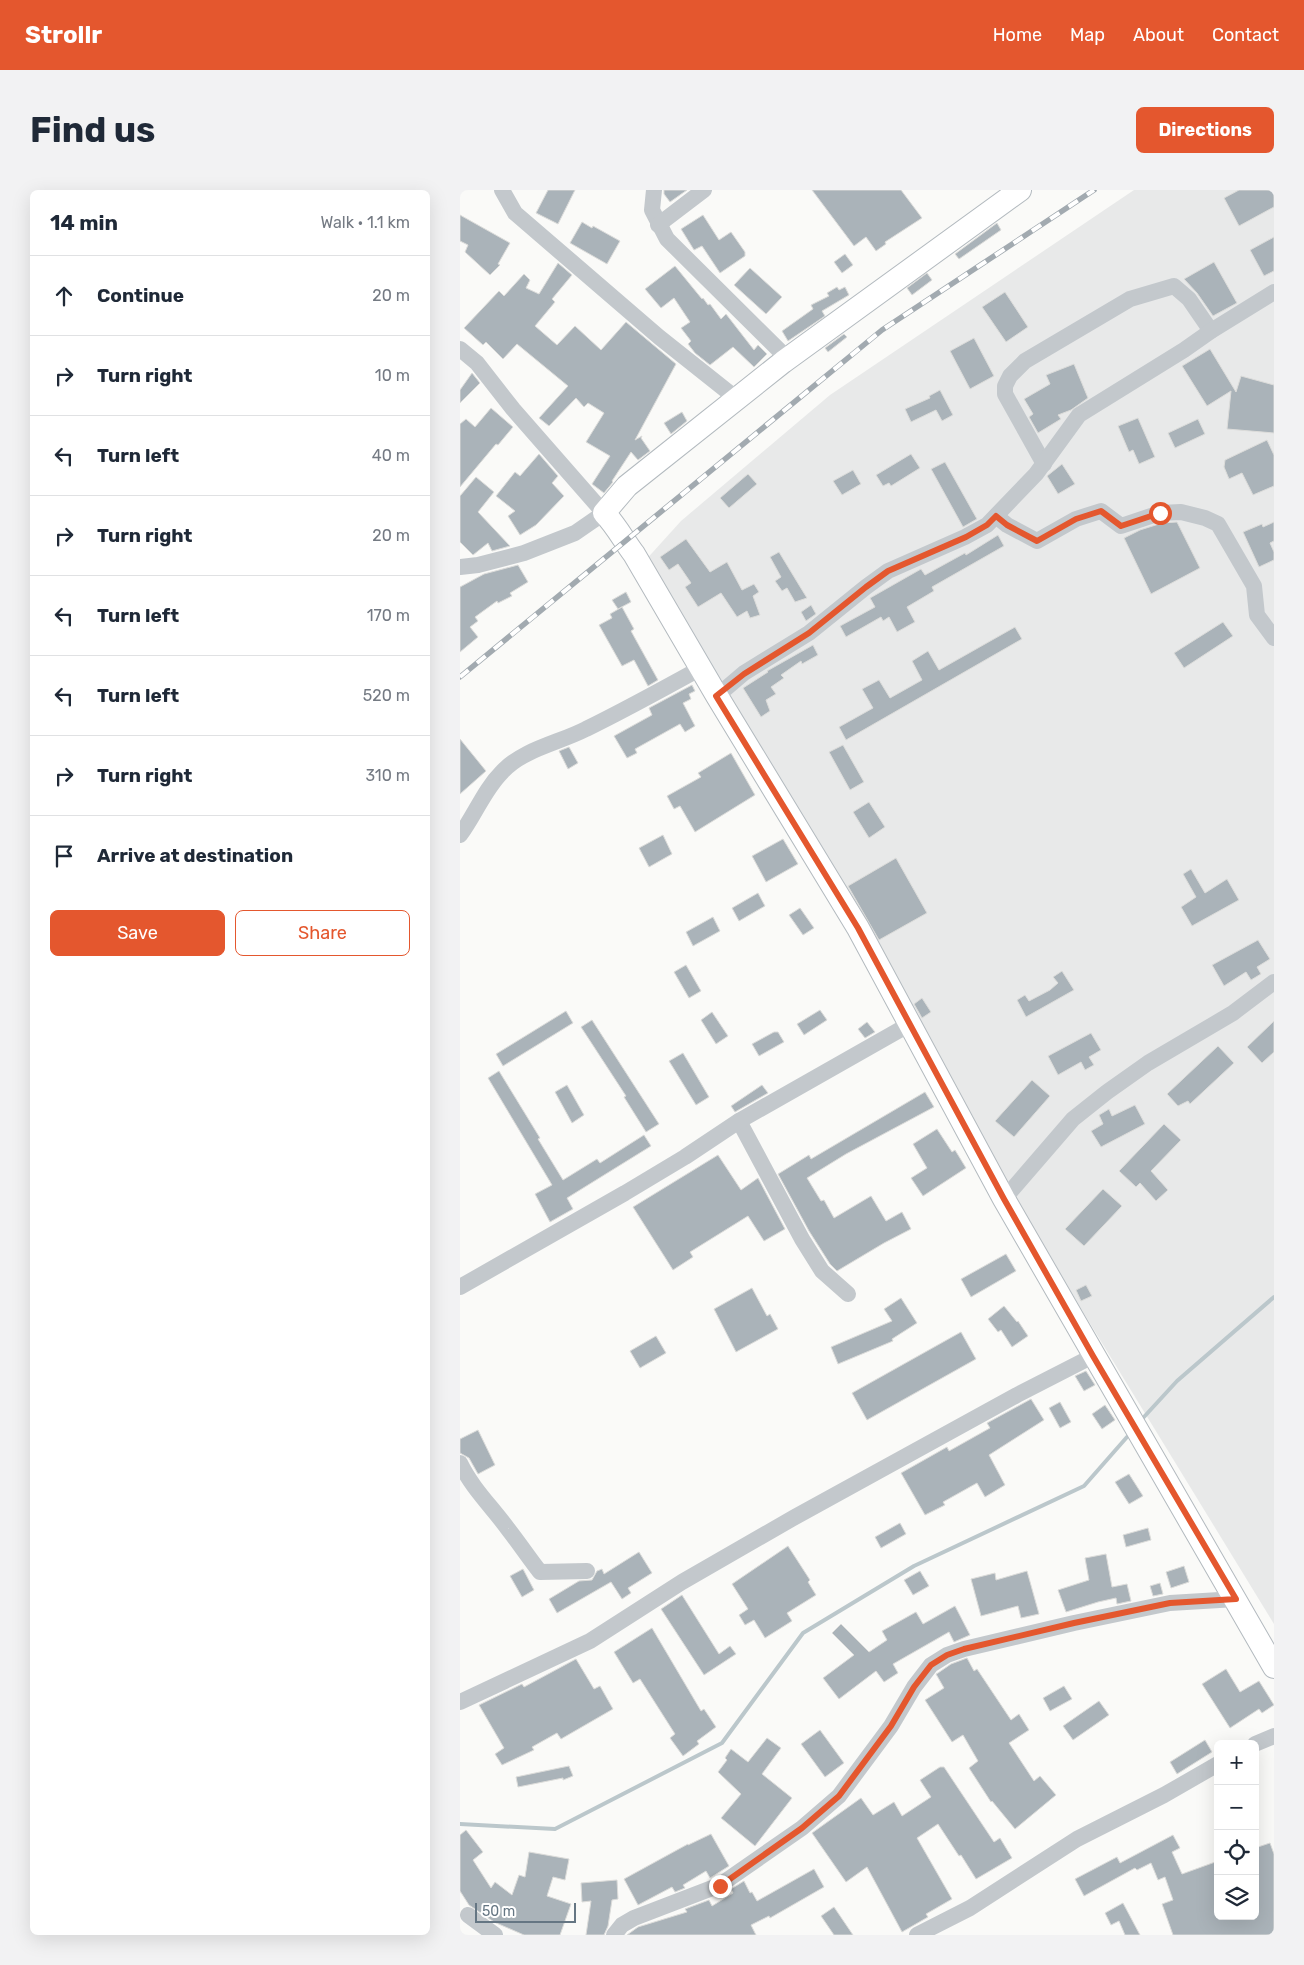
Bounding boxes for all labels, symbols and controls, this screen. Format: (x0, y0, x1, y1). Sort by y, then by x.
text: Strollr (25, 21, 102, 49)
text: Home (993, 24, 1042, 46)
text: Map (1070, 24, 1105, 46)
text: About (1133, 24, 1184, 46)
text: Contact (1212, 24, 1279, 46)
button: Directions (1136, 107, 1274, 153)
text: Find us (30, 109, 155, 151)
text: 14 min (50, 210, 118, 235)
text: Walk · 1.1 km (321, 213, 410, 232)
icon: ahead (50, 282, 78, 310)
text: Continue (97, 284, 184, 307)
text: 20 m (372, 286, 410, 305)
icon: right (50, 362, 78, 390)
text: Turn right (97, 364, 192, 387)
text: 10 m (375, 366, 410, 385)
icon: left (50, 442, 78, 470)
text: Turn left (97, 444, 179, 467)
text: 40 m (372, 446, 410, 465)
route start (1149, 502, 1172, 525)
icon: right (50, 522, 78, 550)
text: Turn right (97, 524, 192, 547)
text: 20 m (372, 526, 410, 545)
icon: left (50, 602, 78, 630)
text: Turn left (97, 604, 179, 627)
text: 170 m (367, 606, 410, 625)
icon: left (50, 682, 78, 710)
text: Turn left (97, 684, 179, 707)
text: 520 m (363, 686, 410, 705)
icon: right (50, 762, 78, 790)
text: Turn right (97, 764, 192, 787)
text: 310 m (366, 766, 410, 785)
icon: arrive (50, 842, 78, 870)
text: Arrive at destination (97, 844, 293, 867)
button: Save (50, 910, 225, 956)
button: Share (235, 910, 410, 956)
map controls (1214, 1740, 1259, 1920)
button: + (1214, 1740, 1259, 1785)
button: − (1214, 1785, 1259, 1830)
button: locate (1214, 1830, 1259, 1875)
route end (709, 1875, 732, 1898)
button: layers (1214, 1875, 1259, 1920)
scale bar (475, 1900, 576, 1923)
text: 50 m (482, 1903, 515, 1920)

